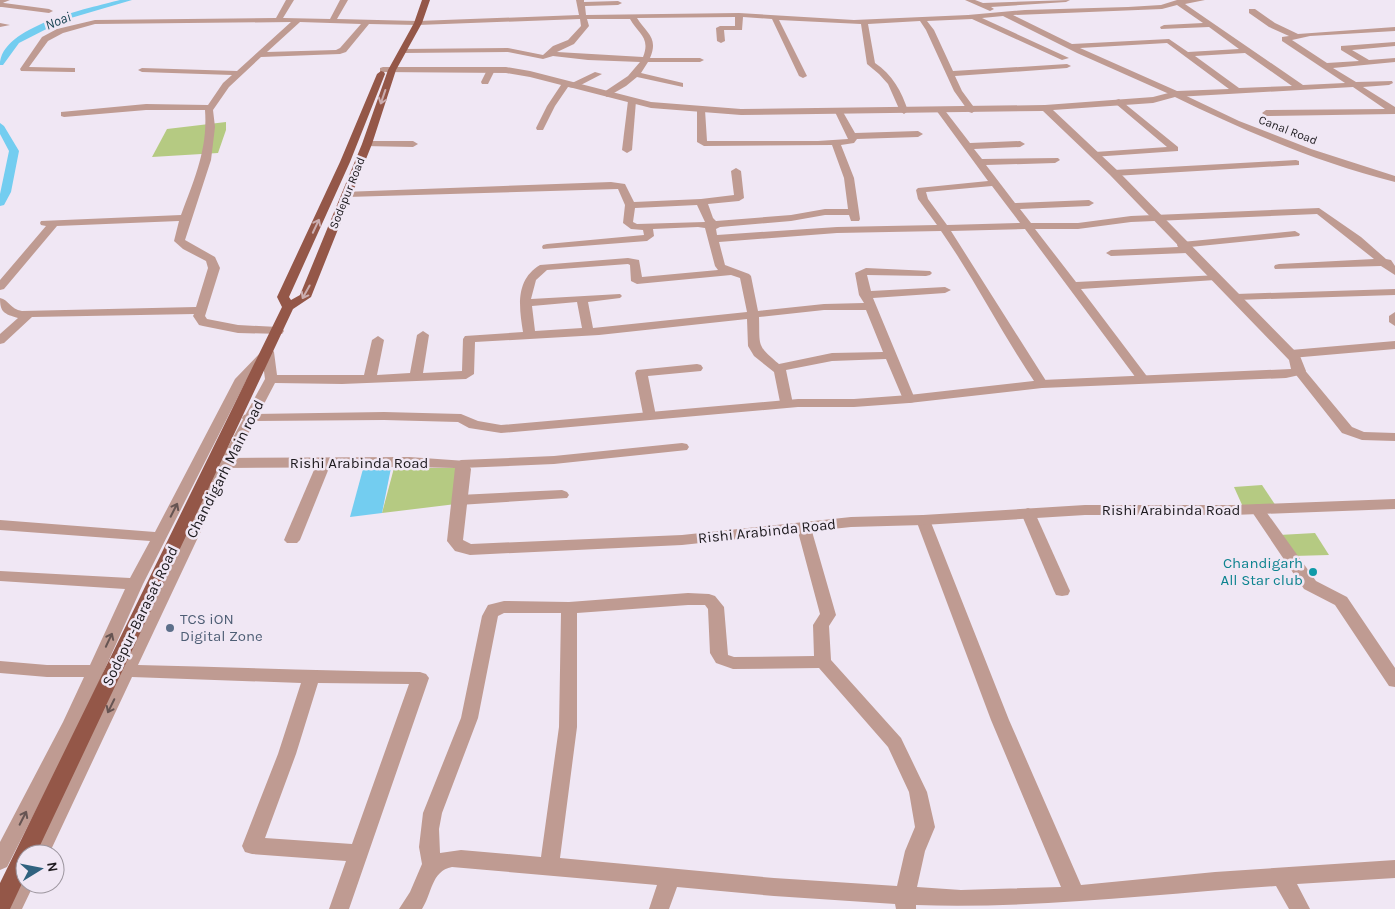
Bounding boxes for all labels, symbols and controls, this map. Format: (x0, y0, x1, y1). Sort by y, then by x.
water label: Noai (43, 8, 74, 34)
one-way arrow (378, 89, 387, 104)
street label: Canal Road (1257, 112, 1319, 148)
street label: Sodepur Road (326, 155, 368, 231)
one-way arrow (312, 219, 321, 234)
one-way arrow (301, 284, 311, 299)
street label: Chandigarh Main road (182, 397, 268, 541)
street label: Rishi Arabinda Road (290, 454, 428, 472)
street label: Rishi Arabinda Road (1102, 501, 1240, 519)
one-way arrow (169, 503, 179, 518)
street label: Rishi Arabinda Road (697, 515, 837, 547)
street label: Sodepur-Barasat Road (98, 543, 182, 689)
place label: Chandigarh All Star club (1221, 554, 1303, 589)
marker: Chandigarh All Star club (1307, 566, 1319, 578)
place label: TCS iON Digital Zone (180, 610, 263, 645)
marker: TCS iON Digital Zone (164, 622, 176, 634)
one-way arrow (105, 633, 115, 648)
one-way arrow (105, 698, 115, 713)
one-way arrow (18, 810, 28, 825)
north arrow (15, 844, 65, 894)
text: N (43, 860, 62, 873)

